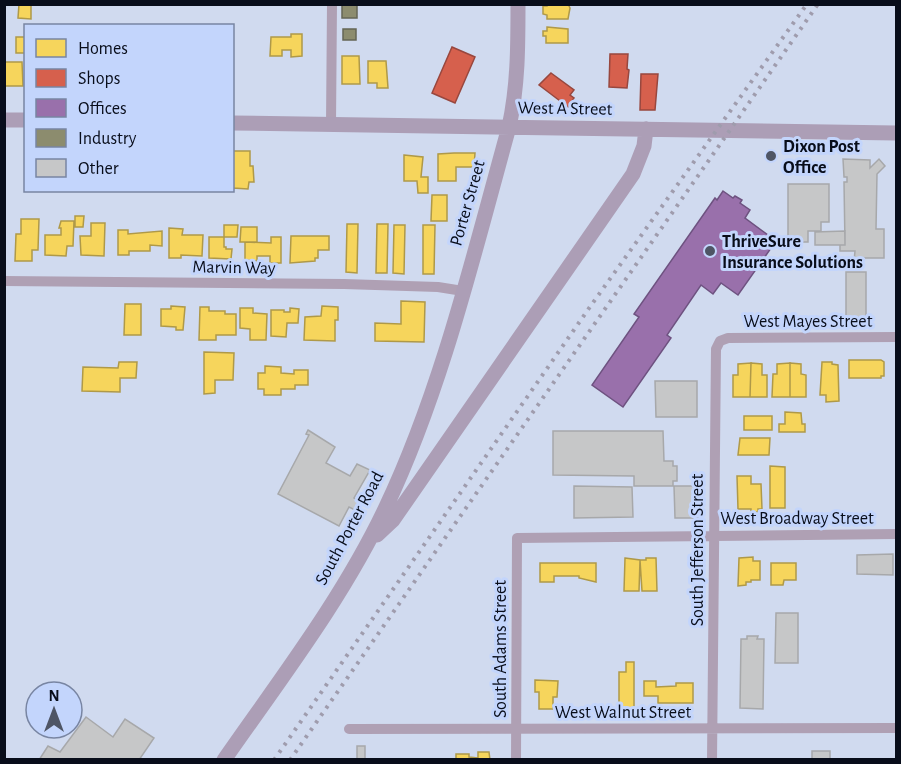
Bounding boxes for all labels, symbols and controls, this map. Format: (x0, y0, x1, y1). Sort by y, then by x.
legend (24, 24, 234, 192)
text: Homes (78, 40, 128, 58)
text: Shops (78, 70, 120, 88)
street label: West A Street (517, 99, 613, 119)
text: Offices (78, 100, 127, 118)
text: Industry (78, 130, 137, 148)
place label: Dixon Post Office (783, 138, 860, 177)
marker: Dixon Post Office (764, 149, 778, 163)
street label: Porter Street (447, 158, 489, 248)
text: Other (78, 160, 119, 178)
place label: ThriveSure Insurance Solutions (722, 233, 863, 272)
marker: ThriveSure Insurance Solutions (703, 244, 717, 258)
street label: Marvin Way (192, 258, 276, 278)
street label: West Mayes Street (744, 313, 873, 331)
street label: South Porter Road (312, 469, 387, 588)
street label: South Jefferson Street (689, 474, 707, 626)
street label: West Broadway Street (720, 510, 874, 528)
street label: South Adams Street (492, 580, 510, 718)
north arrow (24, 680, 84, 740)
text: N (48, 688, 60, 704)
street label: West Walnut Street (555, 704, 691, 722)

